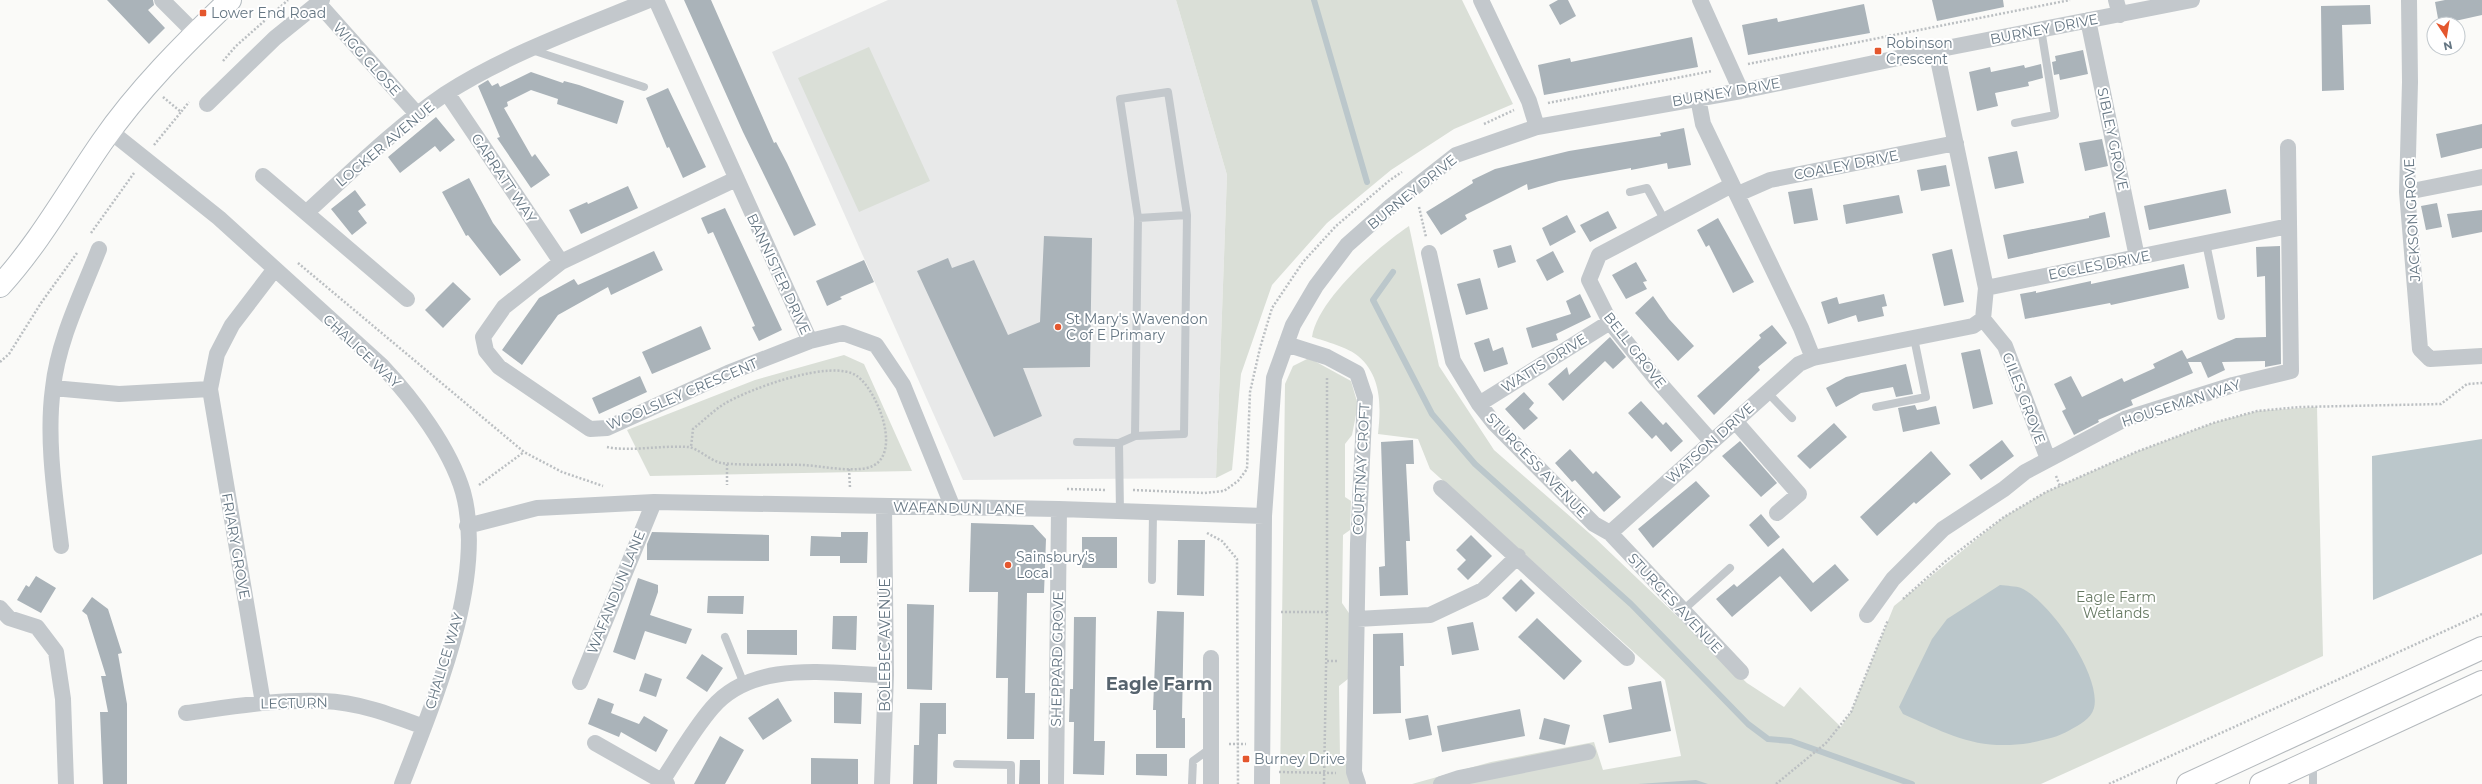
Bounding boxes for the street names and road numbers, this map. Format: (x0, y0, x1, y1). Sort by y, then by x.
street label: BURNEY DRIVE (1988, 10, 2100, 48)
street label: WIGG CLOSE (329, 19, 405, 99)
street label: BURNEY DRIVE (1670, 74, 1782, 110)
street label: SIBLEY GROVE (2093, 86, 2133, 192)
street label: LOCKER AVENUE (332, 98, 438, 190)
street label: GARRATT WAY (467, 130, 541, 226)
street label: COALEY DRIVE (1792, 146, 1900, 184)
street label: BURNEY DRIVE (1364, 151, 1460, 233)
street label: JACKSON GROVE (2400, 158, 2424, 283)
street label: BANNISTER DRIVE (743, 210, 815, 338)
street label: ECCLES DRIVE (2047, 246, 2151, 284)
street label: BELL GROVE (1600, 308, 1670, 392)
street label: CHALICE WAY (319, 310, 405, 392)
street label: WATTS DRIVE (1498, 330, 1590, 396)
street label: GILES GROVE (1998, 350, 2050, 446)
street label: WOOLSLEY CRESCENT (604, 354, 760, 434)
street label: HOUSEMAN WAY (2119, 375, 2243, 431)
street label: WATSON DRIVE (1662, 399, 1758, 487)
street label: COURTNAY CROFT (1349, 402, 1373, 536)
street label: STURGESS AVENUE (1482, 409, 1592, 521)
street label: FRIARY GROVE (218, 492, 254, 600)
street label: WAFANDUN LANE (893, 498, 1025, 518)
street label: WAFANDUN LANE (583, 528, 649, 656)
street label: STURGES AVENUE (1624, 549, 1726, 657)
street label: BOLEBEC AVENUE (876, 578, 894, 712)
street label: SHEPPARD GROVE (1047, 591, 1067, 727)
street label: CHALICE WAY (421, 610, 467, 711)
street label: LECTURN (260, 693, 328, 713)

